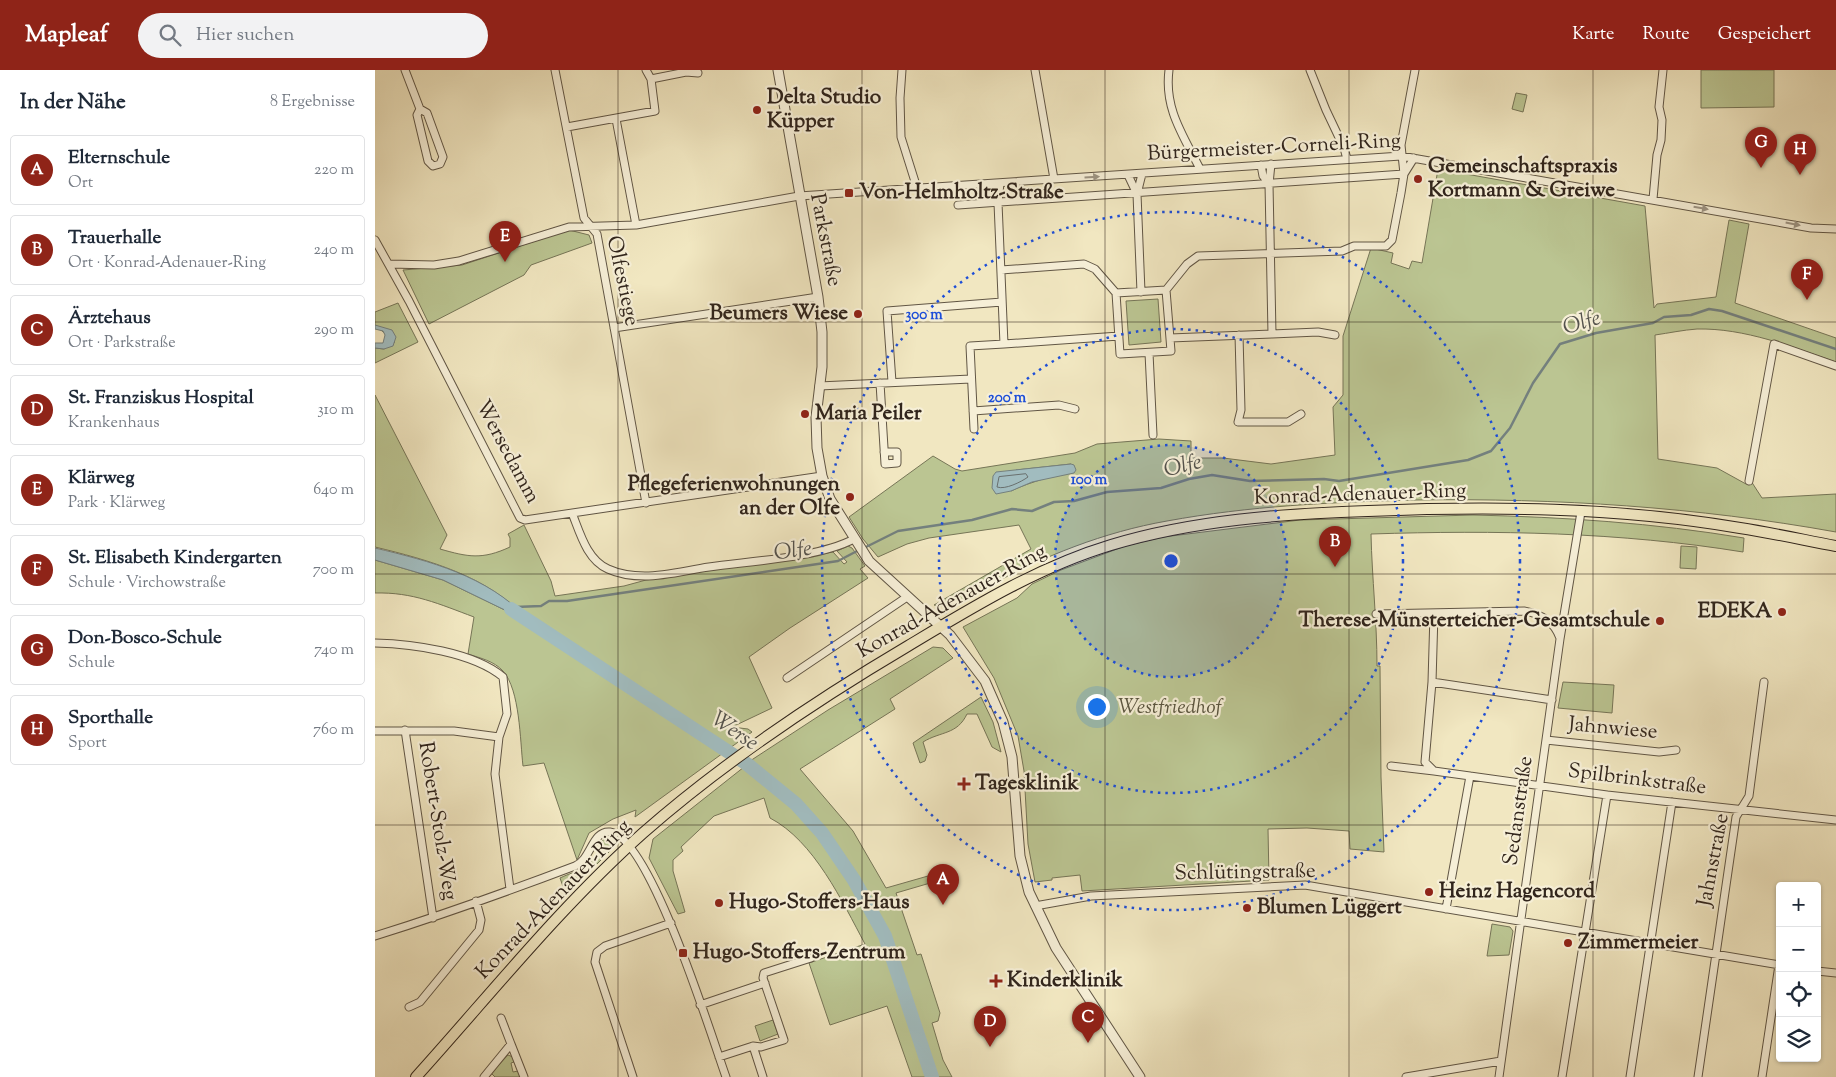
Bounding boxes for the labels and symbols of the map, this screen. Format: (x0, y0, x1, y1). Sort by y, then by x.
place label: Delta Studio Küpper (767, 83, 882, 137)
marker: Delta Studio Küpper (751, 104, 763, 116)
street label: Bürgermeister-Corneli-Ring (1146, 126, 1402, 170)
pin: G (1745, 127, 1777, 168)
pin: H (1784, 134, 1816, 175)
place label: Gemeinschaftspraxis Kortmann & Greiwe (1428, 152, 1618, 206)
one-way arrow (1084, 172, 1100, 180)
marker: Gemeinschaftspraxis Kortmann & Greiwe (1412, 173, 1424, 185)
place label: Von-Helmholtz-Straße (859, 178, 1064, 208)
marker: Von-Helmholtz-Straße (843, 187, 855, 199)
street label: Parkstraße (801, 191, 849, 289)
one-way arrow (1693, 204, 1709, 212)
pin: E (489, 221, 521, 262)
one-way arrow (1786, 221, 1802, 229)
street label: Olfestiege (598, 233, 646, 329)
pin: F (1791, 259, 1823, 300)
place label: Beumers Wiese (710, 299, 848, 329)
water label: Olfe (1559, 303, 1605, 345)
text: 300 m (905, 305, 943, 326)
marker: Beumers Wiese (852, 308, 864, 320)
text: 200 m (988, 388, 1027, 409)
street label: Wersedamm (467, 395, 547, 509)
place label: Maria Peiler (815, 399, 922, 429)
marker: Maria Peiler (799, 408, 811, 420)
water label: Olfe (1161, 447, 1205, 487)
place label: Pflegeferienwohnungen an der Olfe (628, 470, 841, 524)
text: 100 m (1071, 470, 1108, 491)
street label: Konrad-Adenauer-Ring (1253, 476, 1467, 514)
marker: Pflegeferienwohnungen an der Olfe (844, 491, 856, 503)
pin: B (1319, 526, 1351, 567)
water label: Olfe (772, 533, 814, 570)
street label: Konrad-Adenauer-Ring (852, 537, 1052, 667)
centre of rings (1162, 552, 1180, 570)
place label: EDEKA (1698, 597, 1773, 627)
place label: Therese-Münsterteicher-Gesamtschule (1299, 606, 1650, 636)
marker: EDEKA (1776, 606, 1788, 618)
marker: Therese-Münsterteicher-Gesamtschule (1654, 615, 1666, 627)
park label: Westfriedhof (1118, 693, 1225, 723)
your location (1084, 694, 1110, 720)
water label: Werse (704, 704, 764, 760)
street label: Jahnwiese (1566, 710, 1659, 748)
street label: Robert-Stolz-Weg (410, 740, 464, 902)
street label: Sedanstraße (1496, 754, 1542, 868)
street label: Spilbrinkstraße (1566, 757, 1708, 803)
place label: Tagesklinik (975, 769, 1079, 799)
marker: Tagesklinik (957, 777, 971, 791)
street label: Jahnstraße (1690, 811, 1738, 910)
street label: Konrad-Adenauer-Ring (469, 813, 639, 987)
street label: Schlütingstraße (1174, 857, 1316, 889)
pin: A (927, 864, 959, 905)
place label: Heinz Hagencord (1439, 877, 1595, 907)
marker: Heinz Hagencord (1423, 886, 1435, 898)
place label: Hugo-Stoffers-Haus (729, 888, 909, 918)
place label: Blumen Lüggert (1257, 893, 1402, 923)
marker: Hugo-Stoffers-Haus (713, 897, 725, 909)
marker: Blumen Lüggert (1241, 902, 1253, 914)
place label: Zimmermeier (1578, 928, 1699, 958)
marker: Zimmermeier (1562, 937, 1574, 949)
place label: Hugo-Stoffers-Zentrum (693, 938, 906, 968)
marker: Hugo-Stoffers-Zentrum (677, 947, 689, 959)
place label: Kinderklinik (1007, 966, 1123, 996)
marker: Kinderklinik (989, 974, 1003, 988)
pin: C (1072, 1002, 1104, 1043)
pin: D (974, 1006, 1006, 1047)

